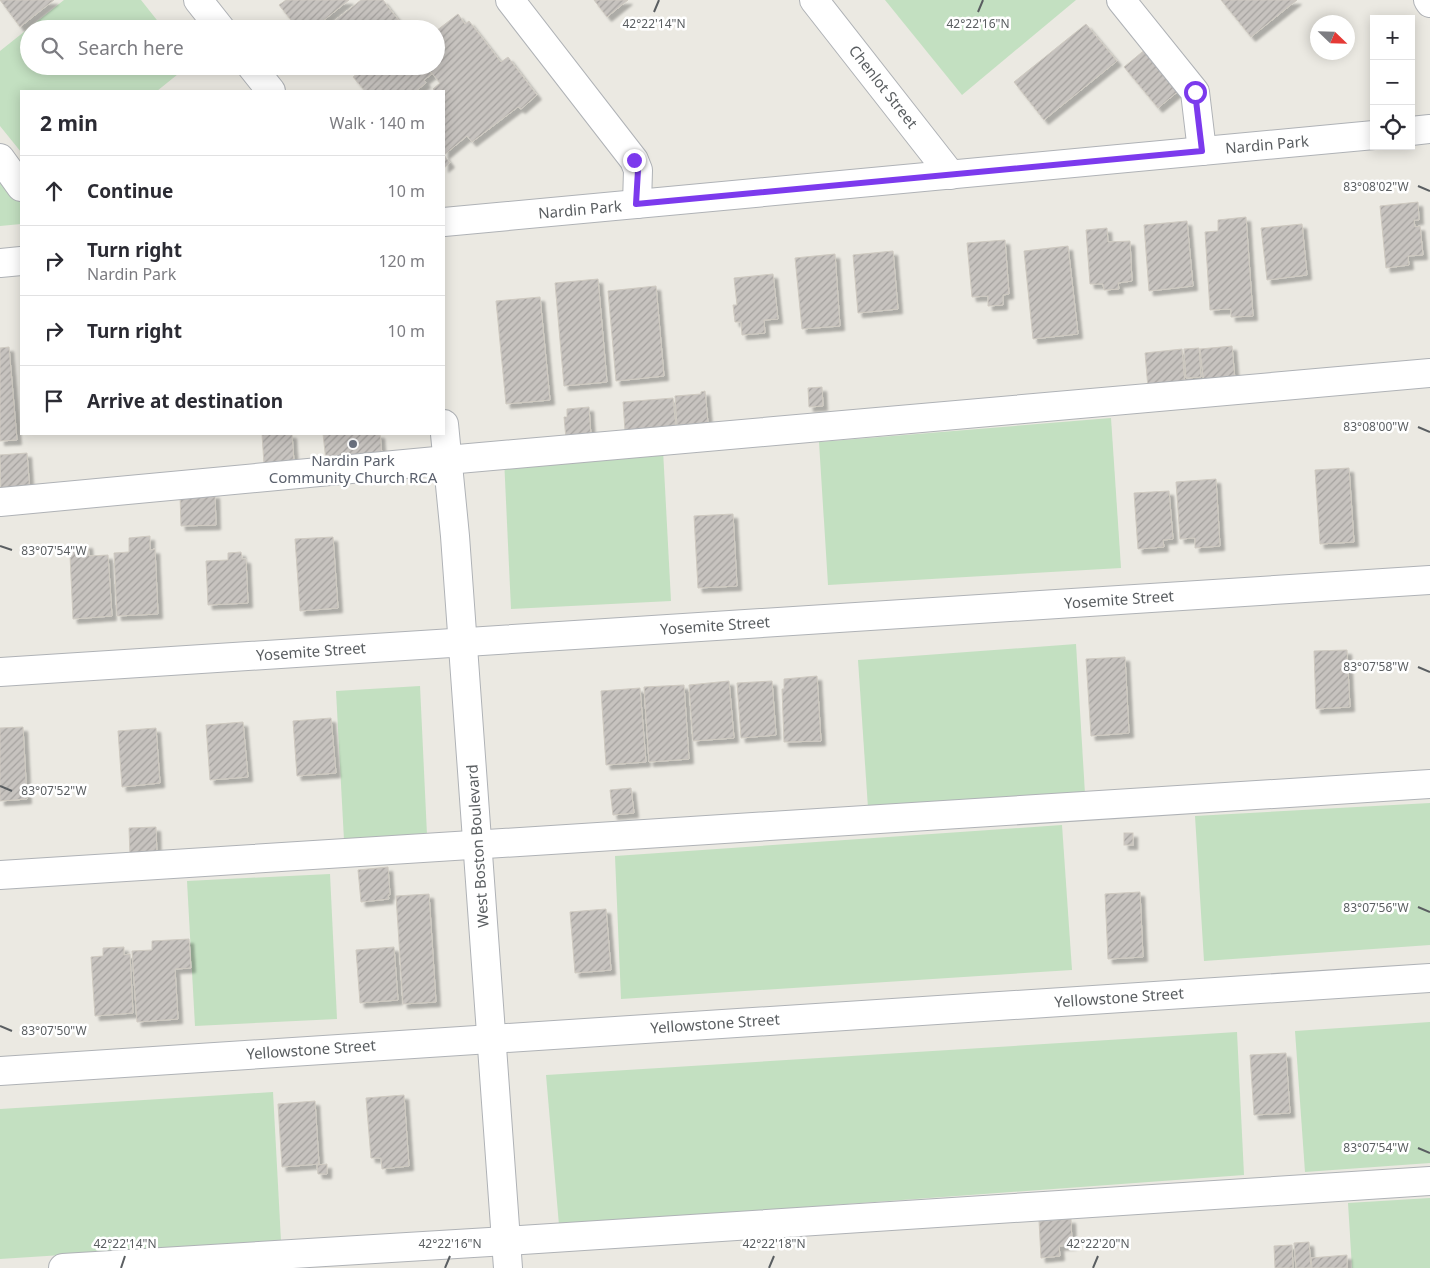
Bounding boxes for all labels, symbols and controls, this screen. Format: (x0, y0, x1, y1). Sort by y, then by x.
text: 42°22'14"N (622, 15, 686, 32)
text: 42°22'16"N (946, 15, 1010, 32)
north arrow (1310, 15, 1355, 60)
map controls (1370, 15, 1415, 150)
button: + (1370, 15, 1415, 60)
search box (20, 20, 445, 75)
icon: search (38, 34, 66, 62)
text: Search here (78, 35, 184, 61)
street label: Chenlot Street (845, 41, 923, 133)
button: − (1370, 60, 1415, 105)
route start (1184, 81, 1207, 104)
button: locate (1370, 105, 1415, 150)
text: 2 min (40, 109, 98, 137)
text: Walk · 140 m (330, 112, 425, 134)
street label: Nardin Park (1224, 130, 1309, 158)
route end (623, 149, 646, 172)
icon: ahead (40, 177, 68, 205)
text: Continue (87, 178, 173, 204)
text: 83°08'02"W (1343, 178, 1409, 195)
text: 10 m (388, 180, 425, 202)
street label: Nardin Park (537, 195, 622, 223)
text: Turn right (87, 237, 182, 263)
icon: right (40, 247, 68, 275)
text: 120 m (378, 250, 425, 272)
text: Nardin Park (87, 263, 176, 285)
icon: right (40, 317, 68, 345)
text: Turn right (87, 318, 182, 344)
text: 10 m (388, 320, 425, 342)
icon: arrive (40, 387, 68, 415)
text: Arrive at destination (87, 388, 283, 414)
text: 83°08'00"W (1343, 418, 1409, 435)
marker: Nardin Park Community Church RCA (347, 438, 359, 450)
place label: Nardin Park Community Church RCA (269, 450, 438, 487)
text: 83°07'54"W (21, 542, 87, 559)
street label: Yosemite Street (1063, 585, 1175, 613)
street label: Yosemite Street (659, 611, 771, 639)
street label: Yosemite Street (255, 637, 367, 665)
text: 83°07'58"W (1343, 658, 1409, 675)
street label: West Boston Boulevard (461, 764, 493, 928)
text: 83°07'52"W (21, 782, 87, 799)
text: 83°07'56"W (1343, 899, 1409, 916)
street label: Yellowstone Street (1054, 982, 1185, 1012)
street label: Yellowstone Street (650, 1008, 781, 1038)
text: 83°07'50"W (21, 1022, 87, 1039)
street label: Yellowstone Street (246, 1034, 377, 1064)
text: 83°07'54"W (1343, 1139, 1409, 1156)
text: 42°22'14"N (93, 1235, 157, 1252)
text: 42°22'16"N (418, 1235, 482, 1252)
text: 42°22'18"N (742, 1235, 806, 1252)
text: 42°22'20"N (1066, 1235, 1130, 1252)

